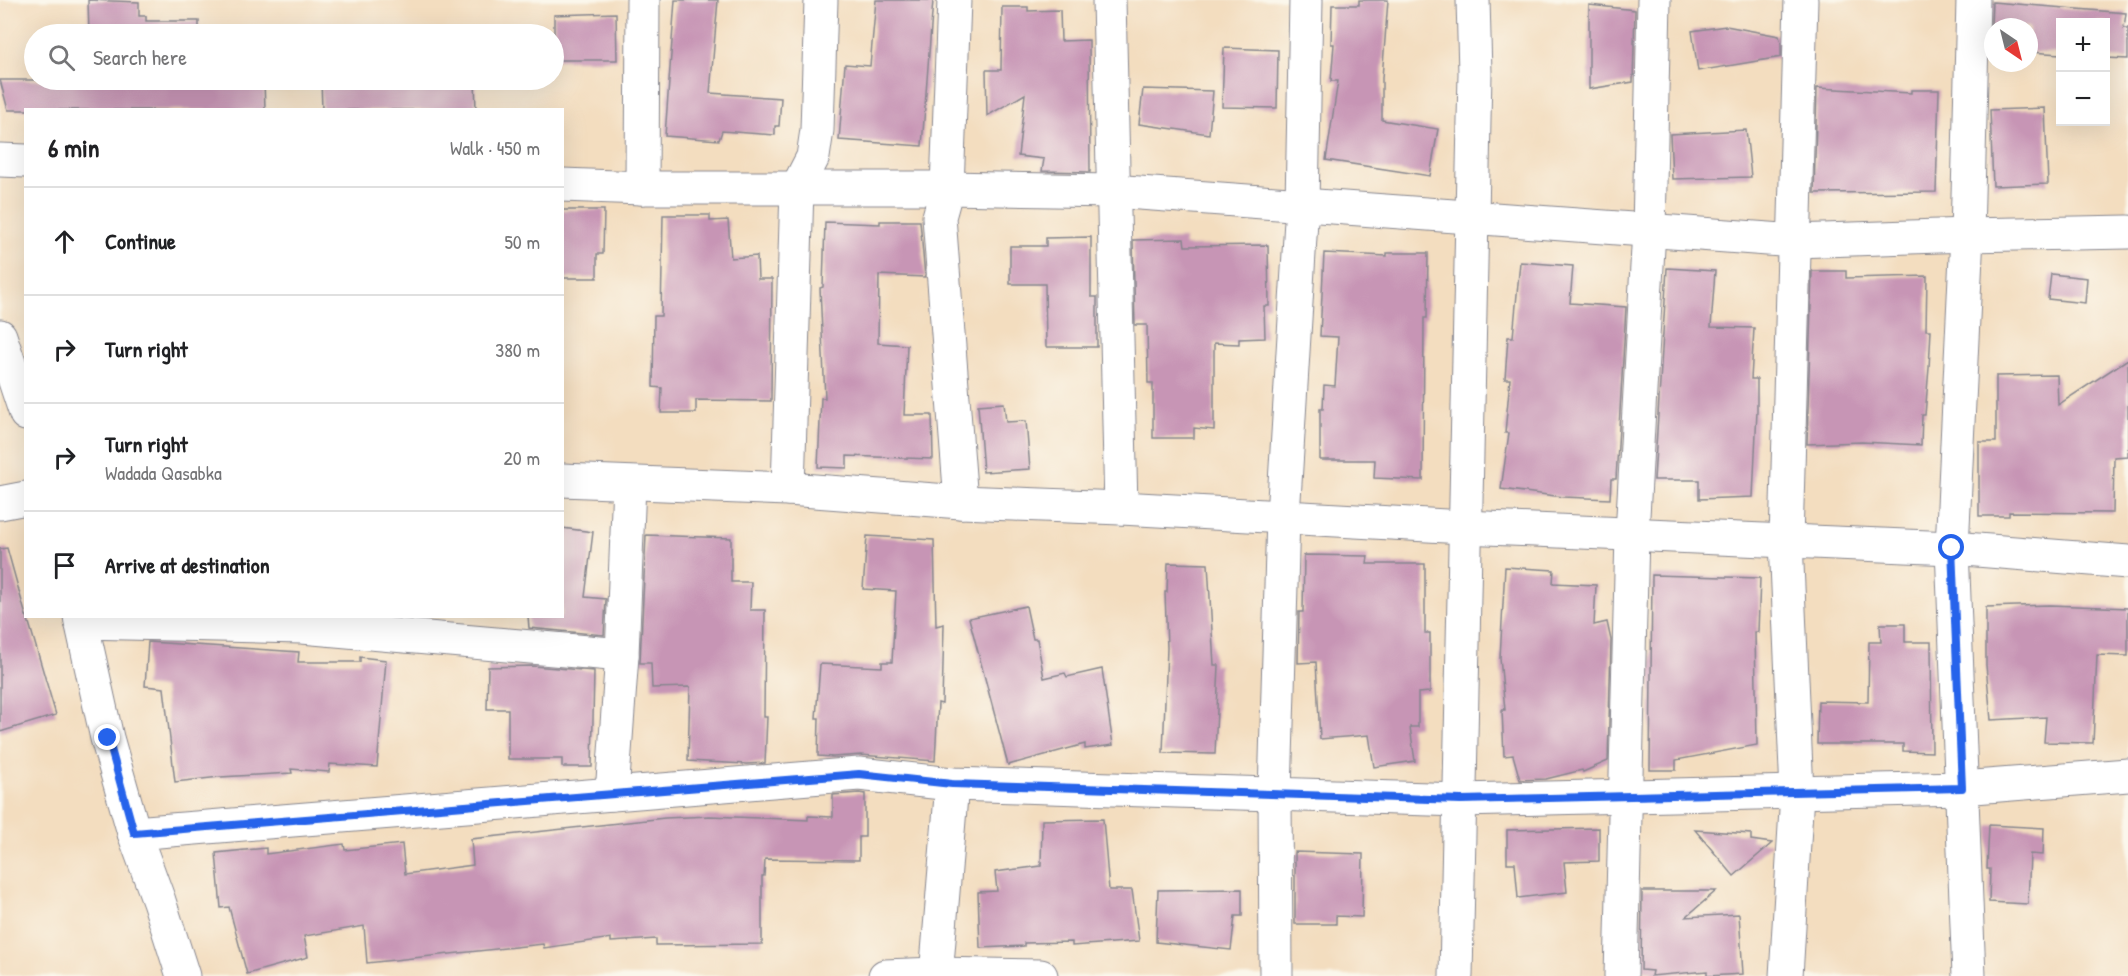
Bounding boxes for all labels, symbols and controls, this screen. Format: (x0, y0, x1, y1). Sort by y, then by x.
north arrow (1984, 18, 2038, 72)
map controls (2056, 18, 2110, 126)
button: + (2056, 18, 2110, 72)
search box (24, 24, 564, 90)
icon: search (45, 41, 78, 74)
text: Search here (93, 42, 187, 72)
button: − (2056, 72, 2110, 126)
text: 6 min (48, 130, 100, 165)
text: Walk · 450 m (450, 134, 540, 161)
icon: ahead (48, 225, 81, 258)
text: Continue (105, 226, 176, 256)
text: 50 m (504, 228, 540, 255)
icon: right (48, 333, 81, 366)
text: Turn right (105, 334, 188, 364)
text: 380 m (495, 336, 540, 363)
text: Turn right (105, 429, 188, 459)
icon: right (48, 441, 81, 474)
text: 20 m (503, 444, 540, 471)
text: Wadada Qasabka (105, 459, 222, 486)
route start (1938, 534, 1964, 560)
icon: arrive (48, 549, 81, 582)
text: Arrive at destination (105, 550, 270, 580)
route end (94, 724, 120, 750)

